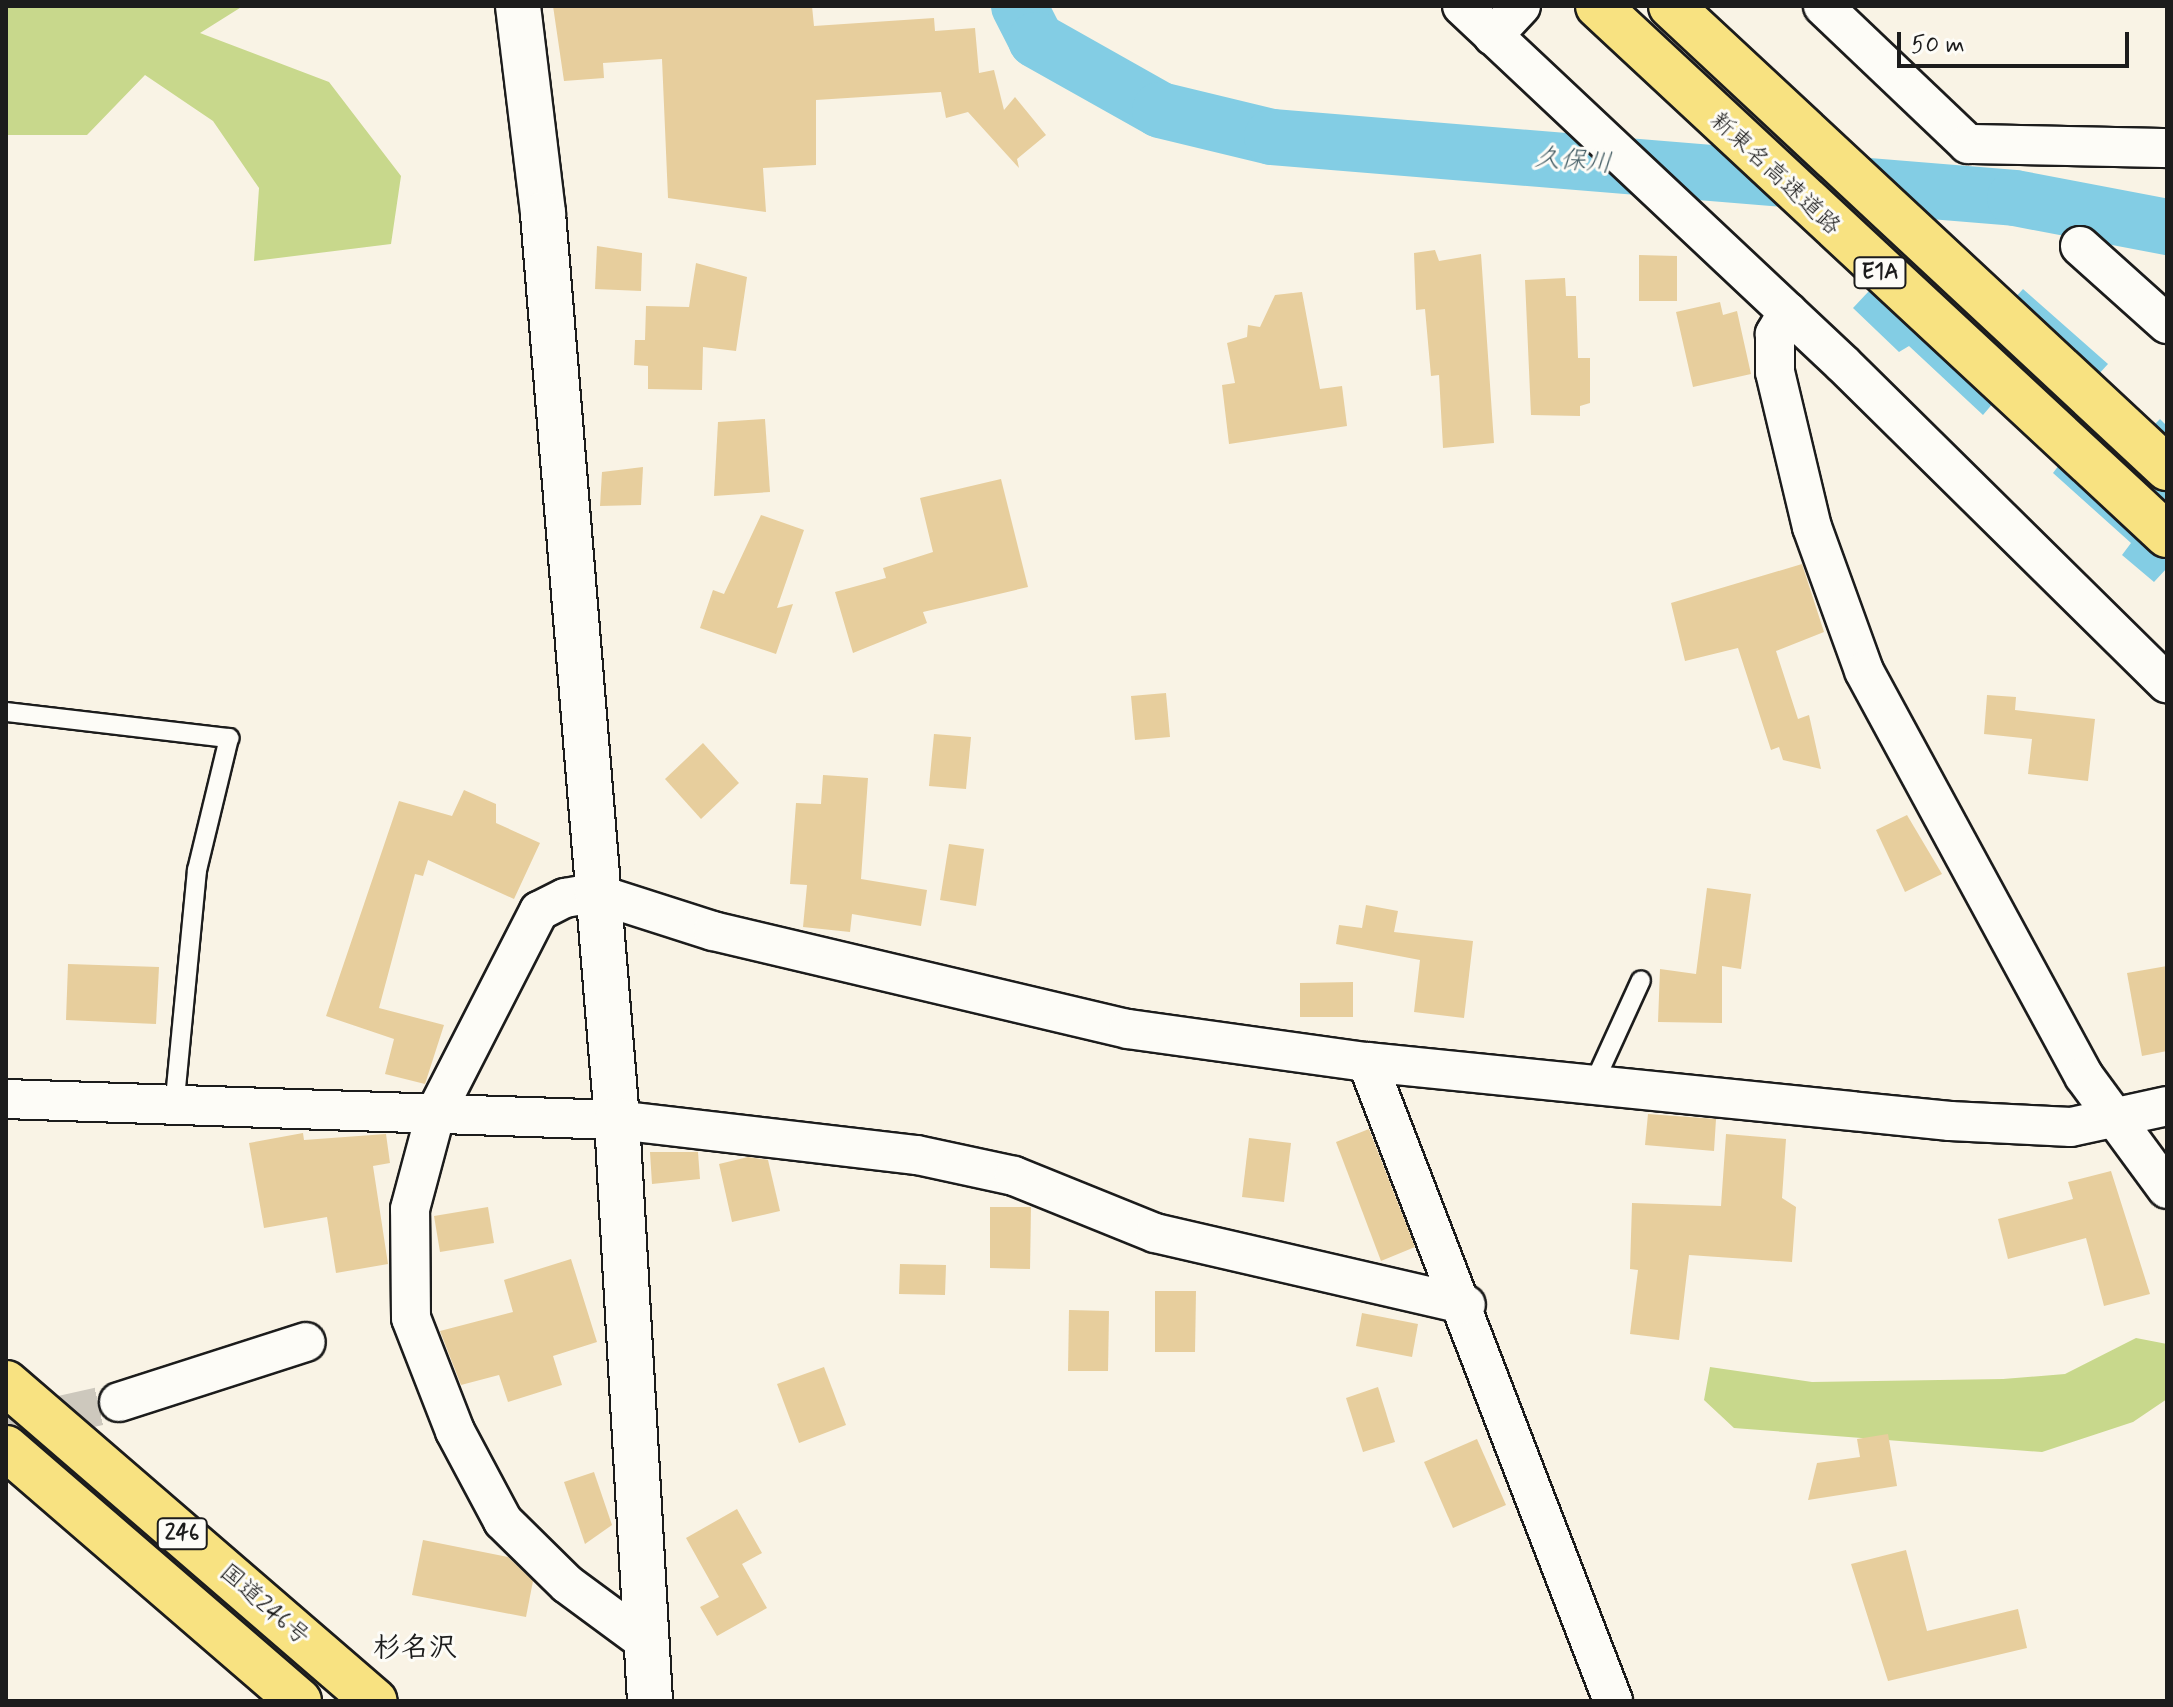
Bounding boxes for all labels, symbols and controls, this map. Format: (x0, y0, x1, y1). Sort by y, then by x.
scale bar (1901, 16, 2133, 66)
text: 50 m (1911, 30, 1965, 61)
street label: 新東名高速道路 (1704, 106, 1846, 242)
water label: 久保川 (1533, 143, 1613, 181)
road number: E1A (1852, 255, 1908, 291)
road number: 246 (156, 1516, 208, 1552)
street label: 国道246号 (213, 1558, 315, 1652)
district label: 杉名沢 (373, 1632, 457, 1666)

